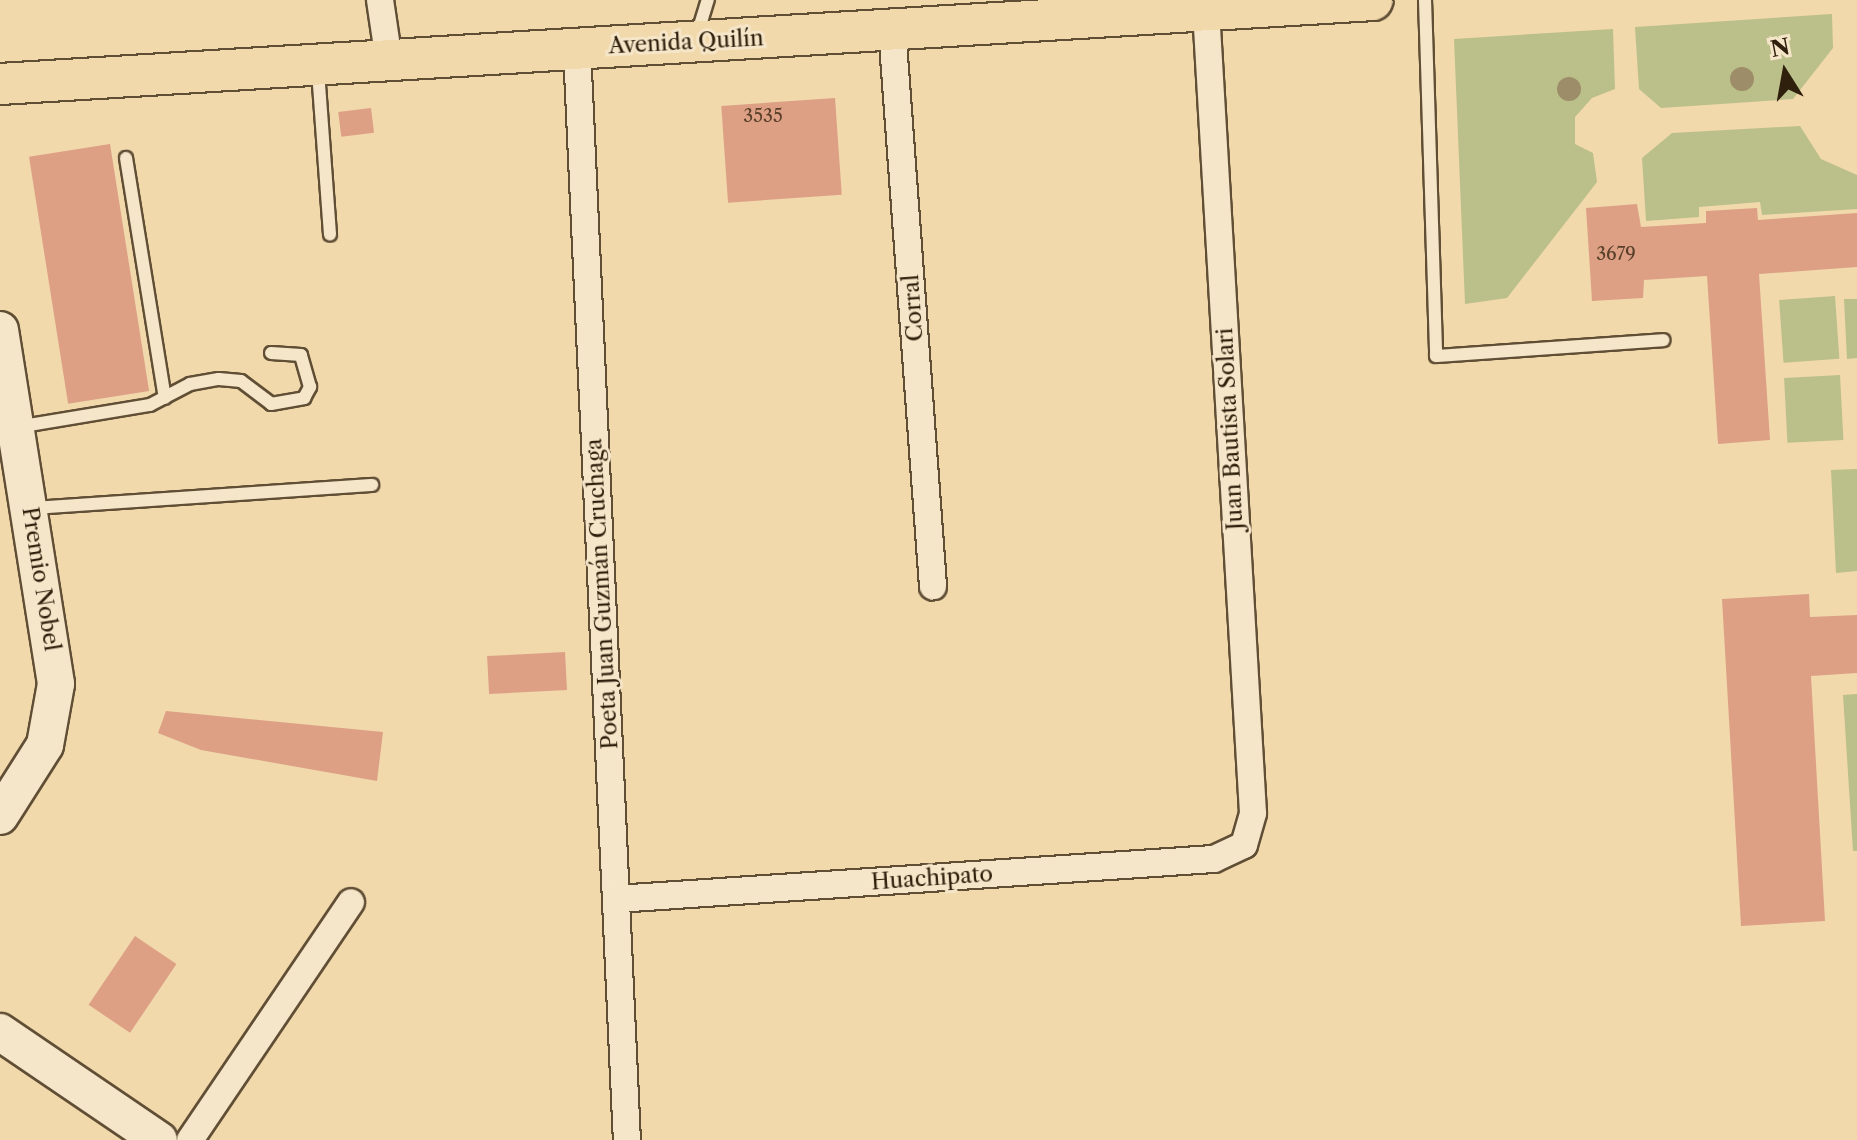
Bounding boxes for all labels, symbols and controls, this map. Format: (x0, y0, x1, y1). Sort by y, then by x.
street label: Avenida Quilín (608, 25, 764, 59)
north arrow (1745, 32, 1825, 112)
text: N (1768, 33, 1792, 63)
house number: 3535 (743, 105, 783, 127)
house number: 3679 (1596, 243, 1636, 265)
street label: Corral (897, 274, 929, 342)
street label: Juan Bautista Solari (1212, 327, 1248, 531)
street label: Poeta Juan Guzmán Cruchaga (581, 438, 623, 750)
street label: Premio Nobel (17, 505, 65, 653)
street label: Huachipato (870, 861, 994, 895)

